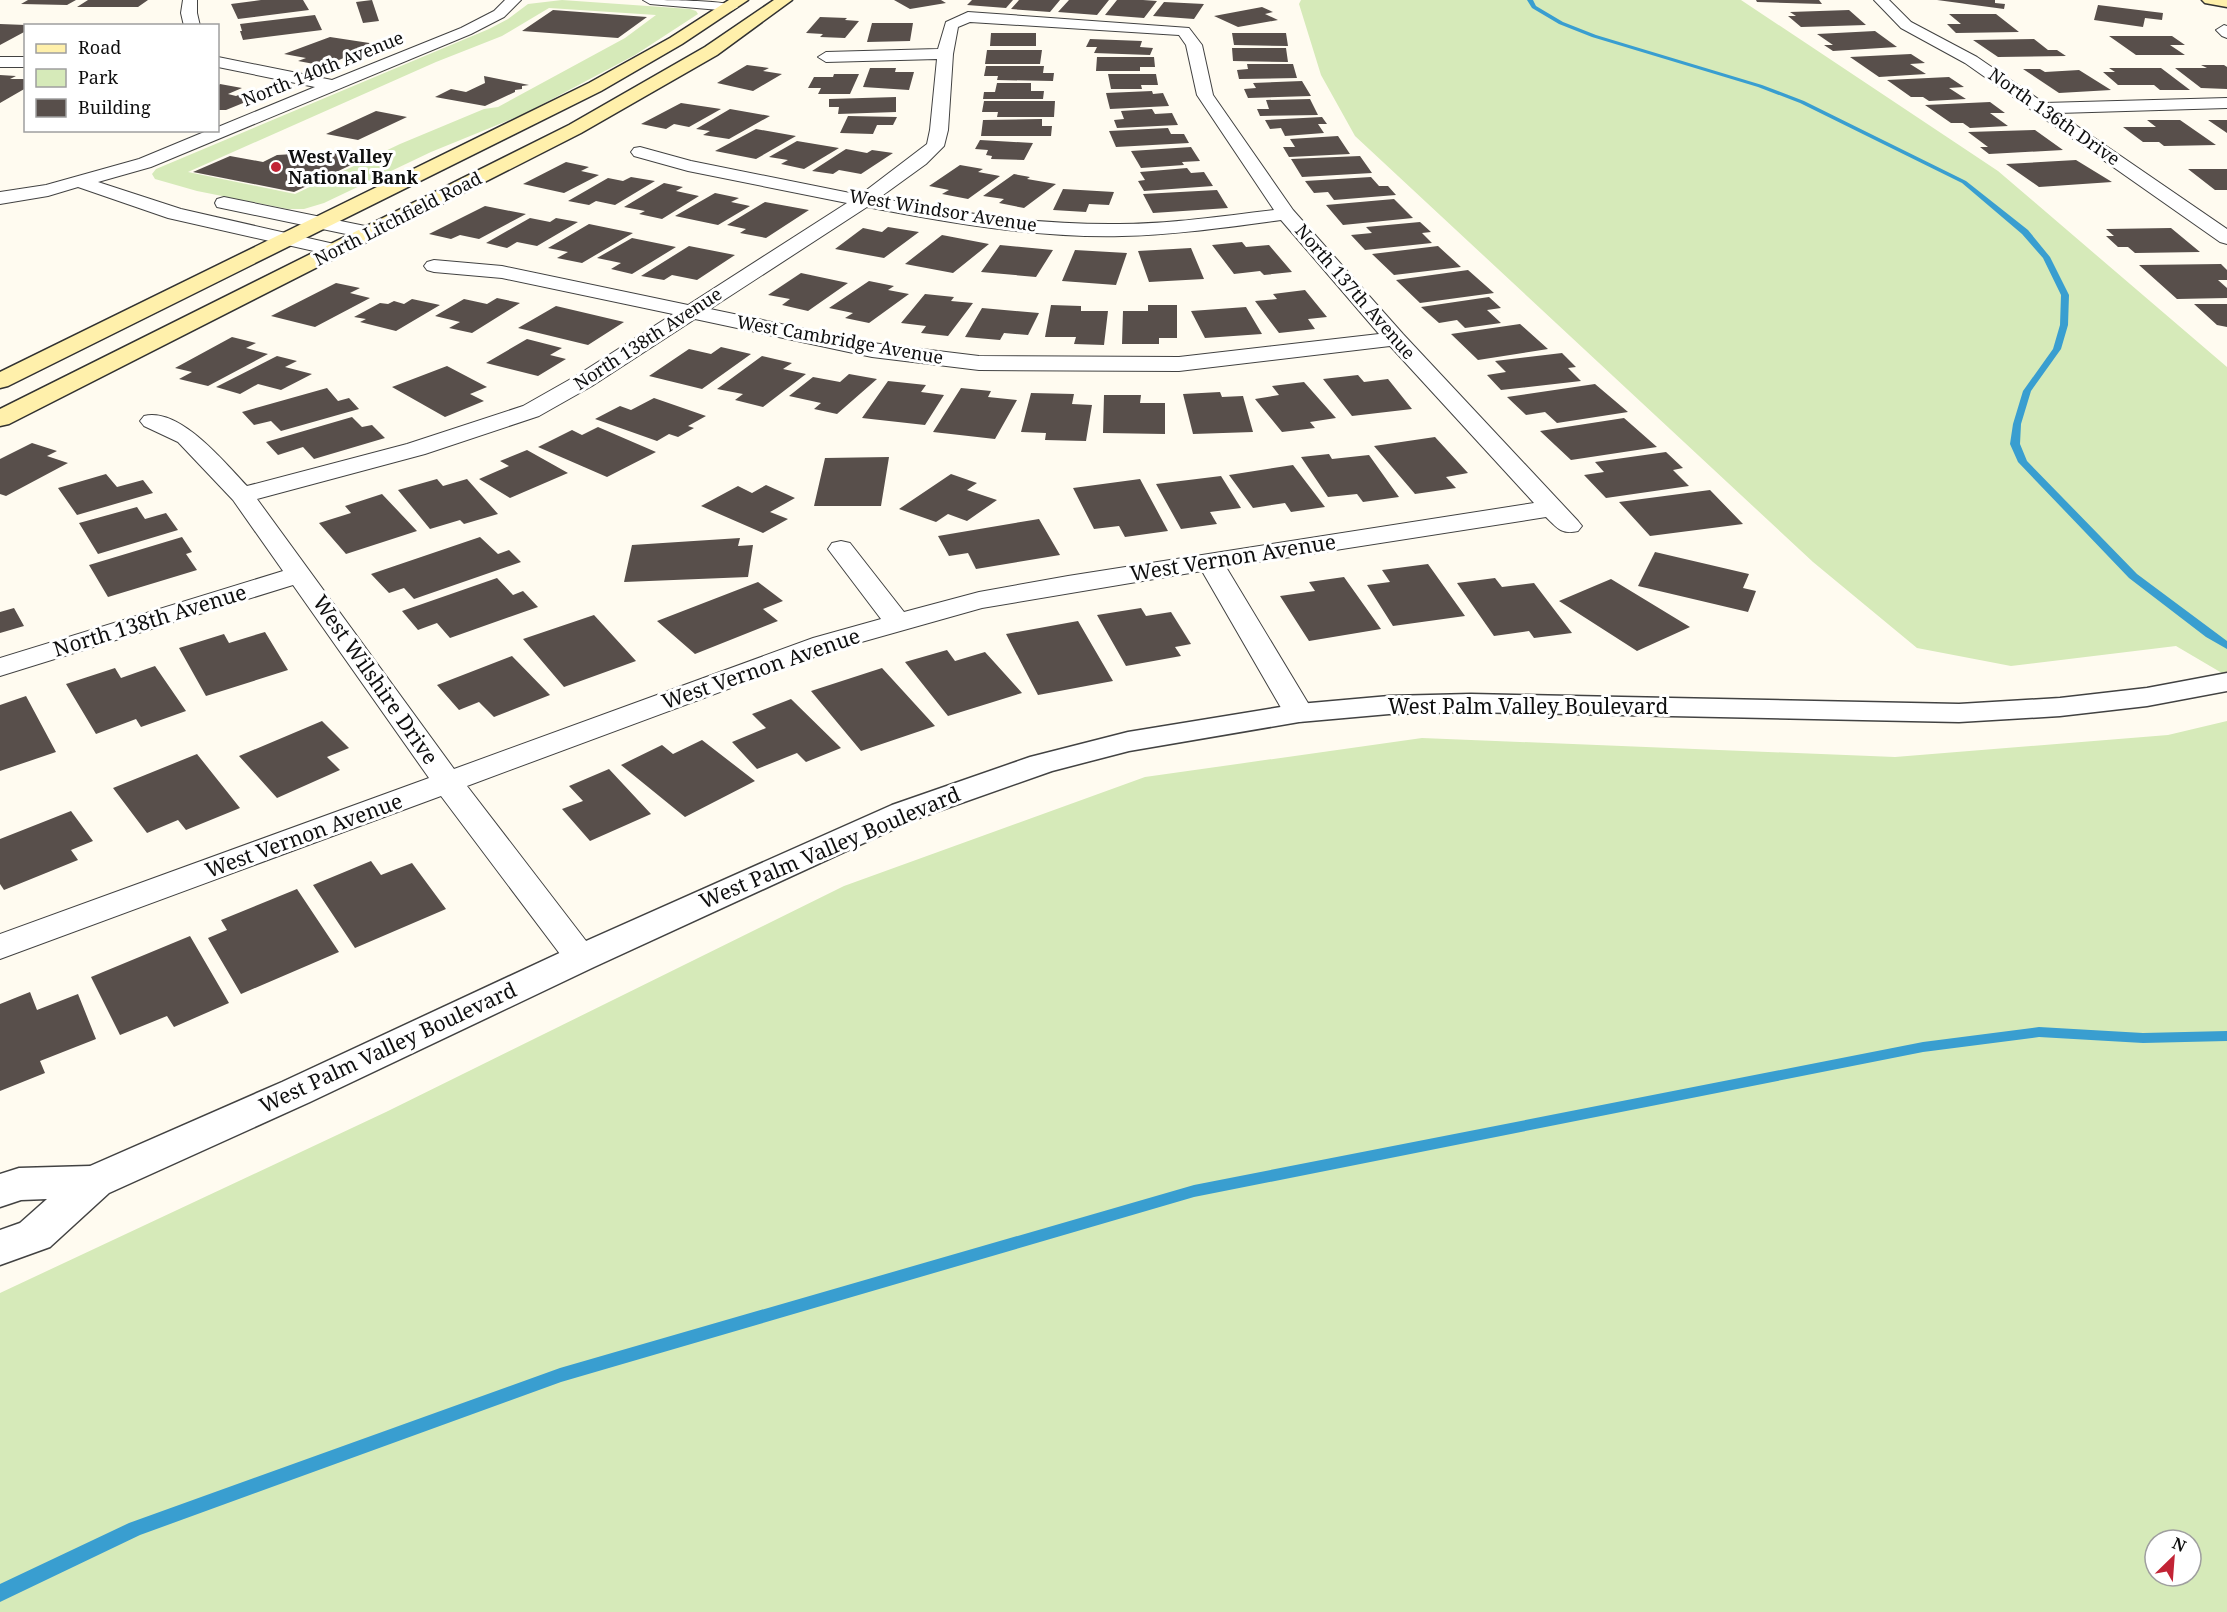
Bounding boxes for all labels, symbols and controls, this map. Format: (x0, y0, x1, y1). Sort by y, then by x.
legend (24, 24, 219, 132)
street label: North 140th Avenue (238, 25, 407, 111)
text: Road (78, 35, 121, 59)
street label: North 136th Drive (1984, 62, 2125, 170)
text: Park (78, 65, 118, 89)
text: Building (78, 95, 151, 119)
place label: West Valley National Bank (288, 144, 418, 189)
marker: West Valley National Bank (269, 160, 283, 174)
street label: North Litchfield Road (310, 165, 485, 271)
street label: West Windsor Avenue (848, 183, 1039, 237)
street label: North 137th Avenue (1290, 219, 1421, 364)
street label: North 138th Avenue (569, 281, 726, 395)
street label: West Cambridge Avenue (735, 309, 945, 369)
street label: West Vernon Avenue (1128, 527, 1338, 587)
street label: North 138th Avenue (50, 577, 250, 663)
street label: West Wilshire Drive (307, 589, 445, 770)
street label: West Vernon Avenue (658, 621, 864, 715)
street label: West Palm Valley Boulevard (1388, 692, 1668, 720)
street label: West Palm Valley Boulevard (695, 779, 964, 915)
street label: West Vernon Avenue (201, 786, 406, 884)
street label: West Palm Valley Boulevard (254, 975, 521, 1119)
north arrow (2143, 1528, 2203, 1588)
text: N (2169, 1532, 2190, 1557)

